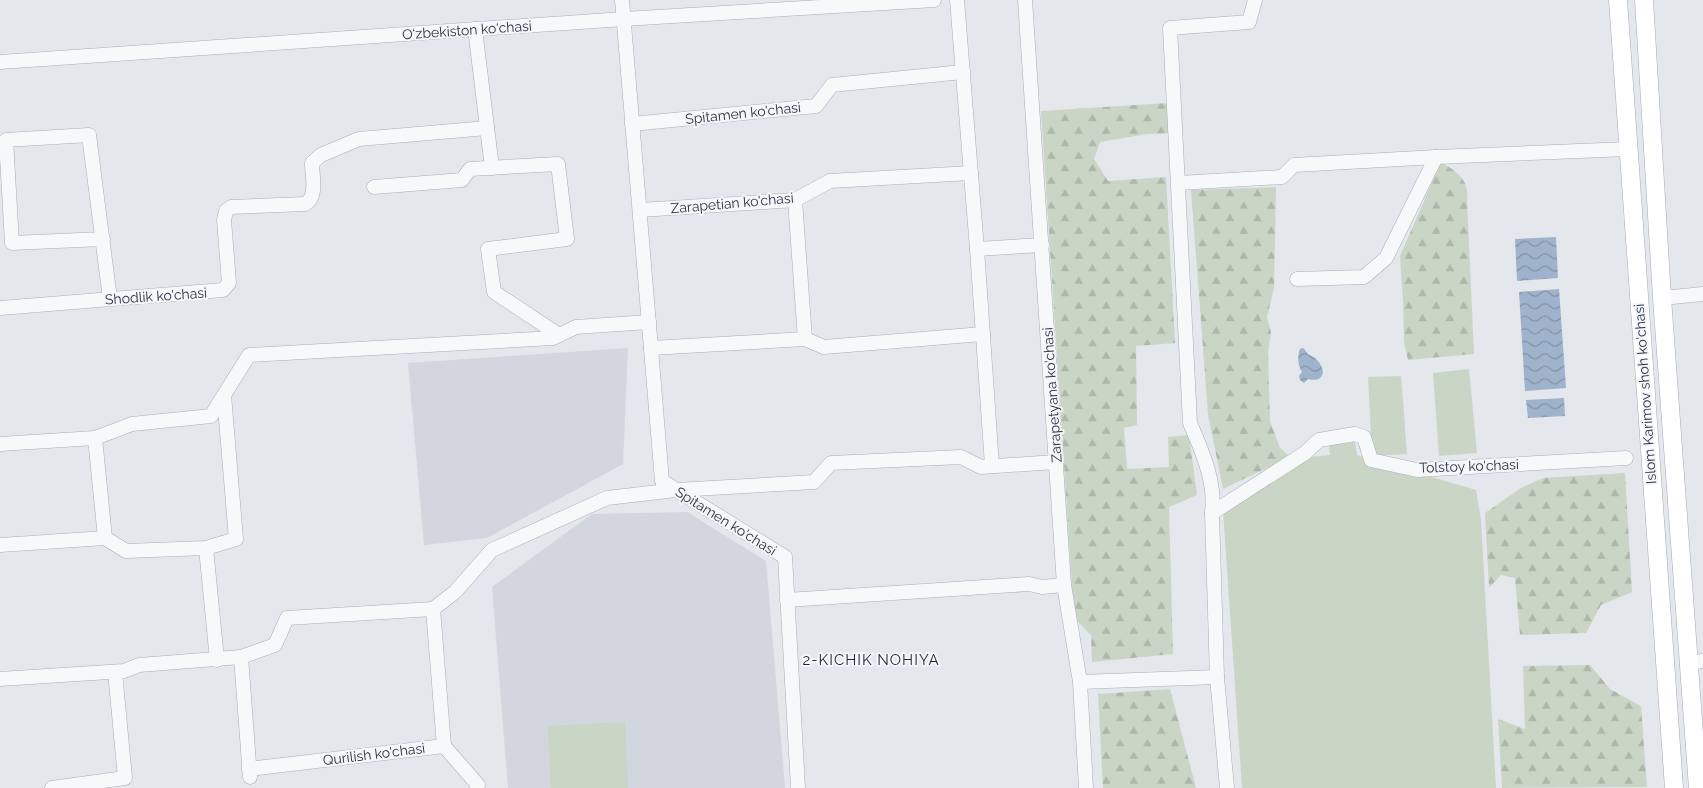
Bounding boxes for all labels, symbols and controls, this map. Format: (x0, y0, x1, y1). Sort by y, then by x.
street label: O‘zbekiston ko‘chasi (402, 17, 532, 43)
street label: Spitamen ko'chasi (684, 99, 802, 127)
street label: Zarapetian ko'chasi (670, 190, 794, 216)
street label: Shodlik ko'chasi (104, 284, 208, 308)
street label: Islom Karimov shoh ko'chasi (1631, 303, 1659, 485)
street label: Zarapetyana ko'chasi (1039, 327, 1065, 463)
street label: Tolstoy ko'chasi (1419, 456, 1519, 476)
street label: Spitamen ko'chasi (673, 483, 779, 559)
district label: 2-KICHIK NOHIYA (802, 651, 940, 669)
street label: Qurilish ko'chasi (322, 740, 426, 768)

